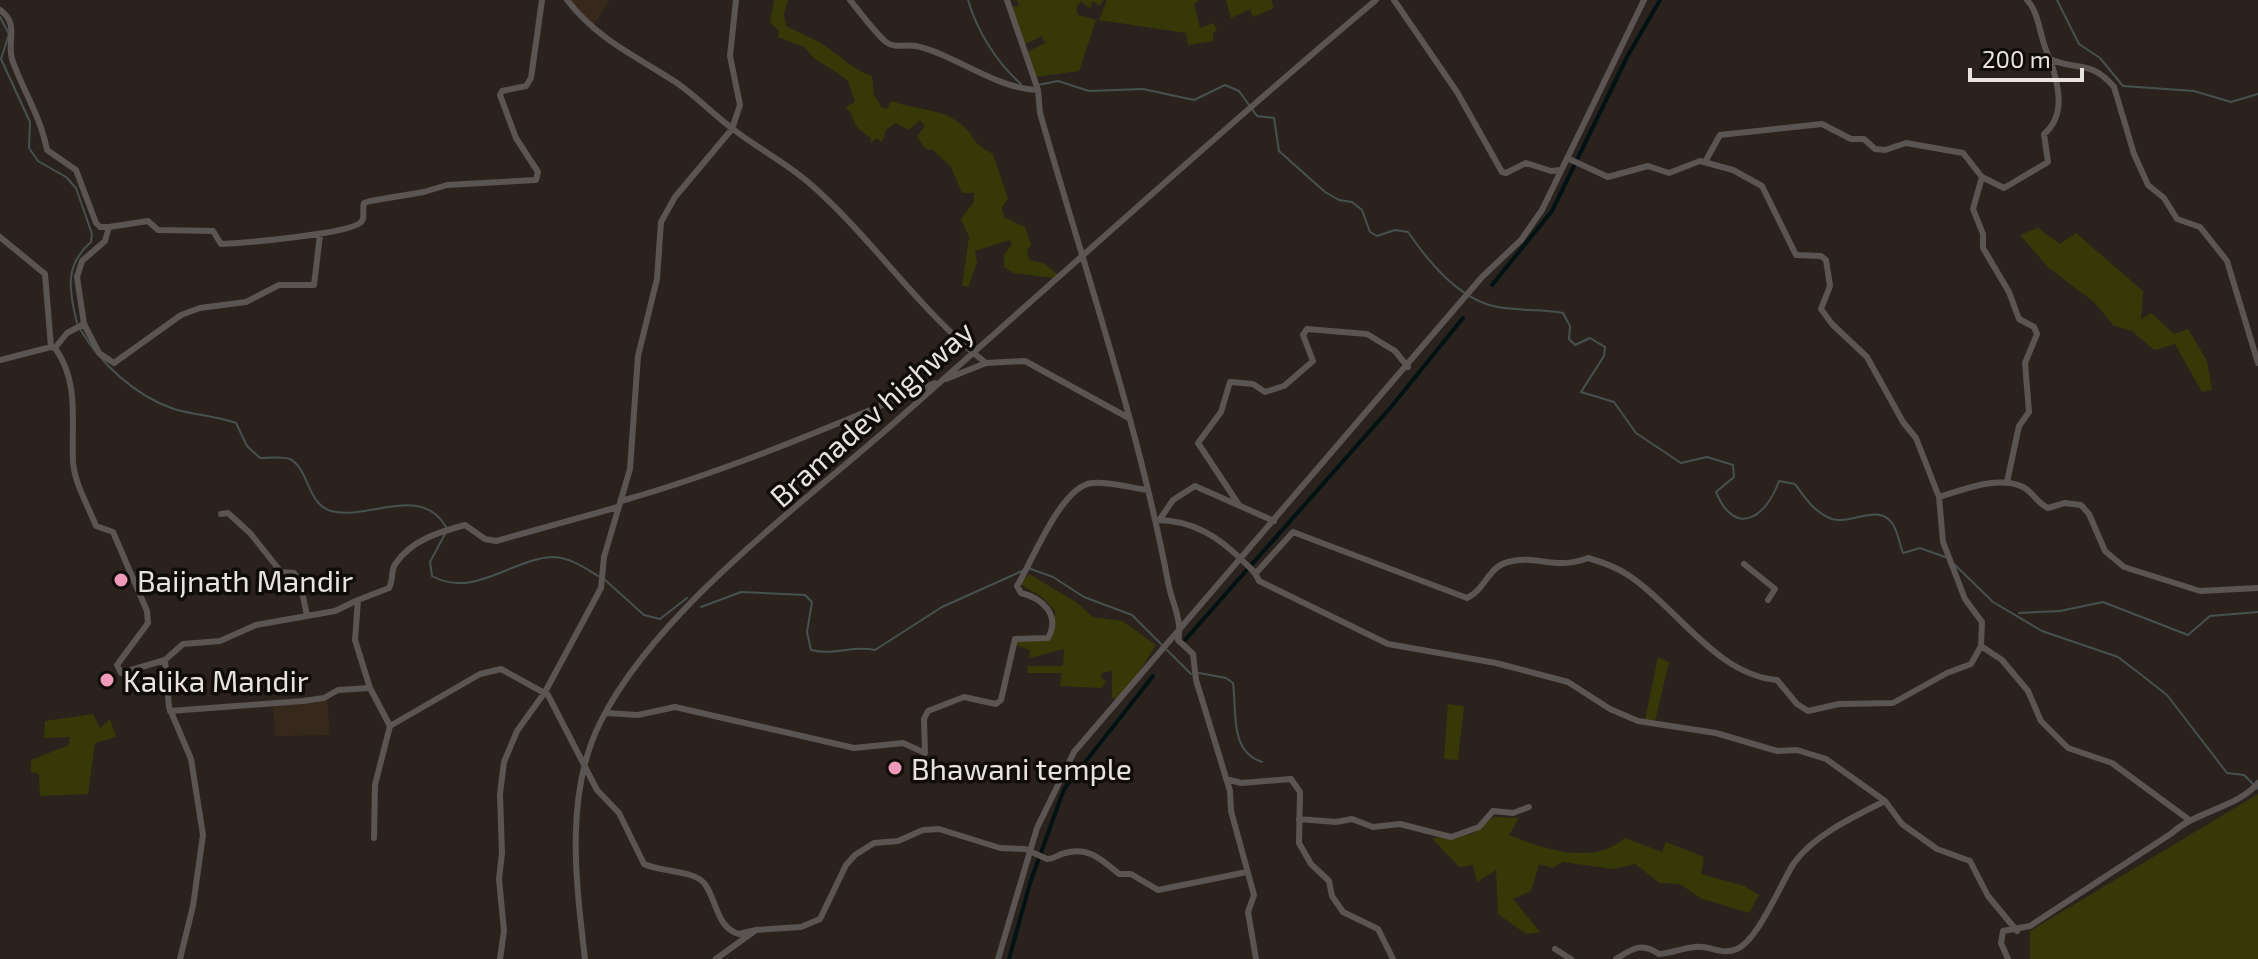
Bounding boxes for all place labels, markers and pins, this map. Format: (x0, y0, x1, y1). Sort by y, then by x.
place label: Baijnath Mandir (137, 562, 353, 598)
marker: Baijnath Mandir (112, 571, 130, 589)
place label: Kalika Mandir (123, 662, 309, 698)
marker: Kalika Mandir (98, 671, 116, 689)
place label: Bhawani temple (911, 750, 1132, 786)
marker: Bhawani temple (886, 759, 904, 777)

